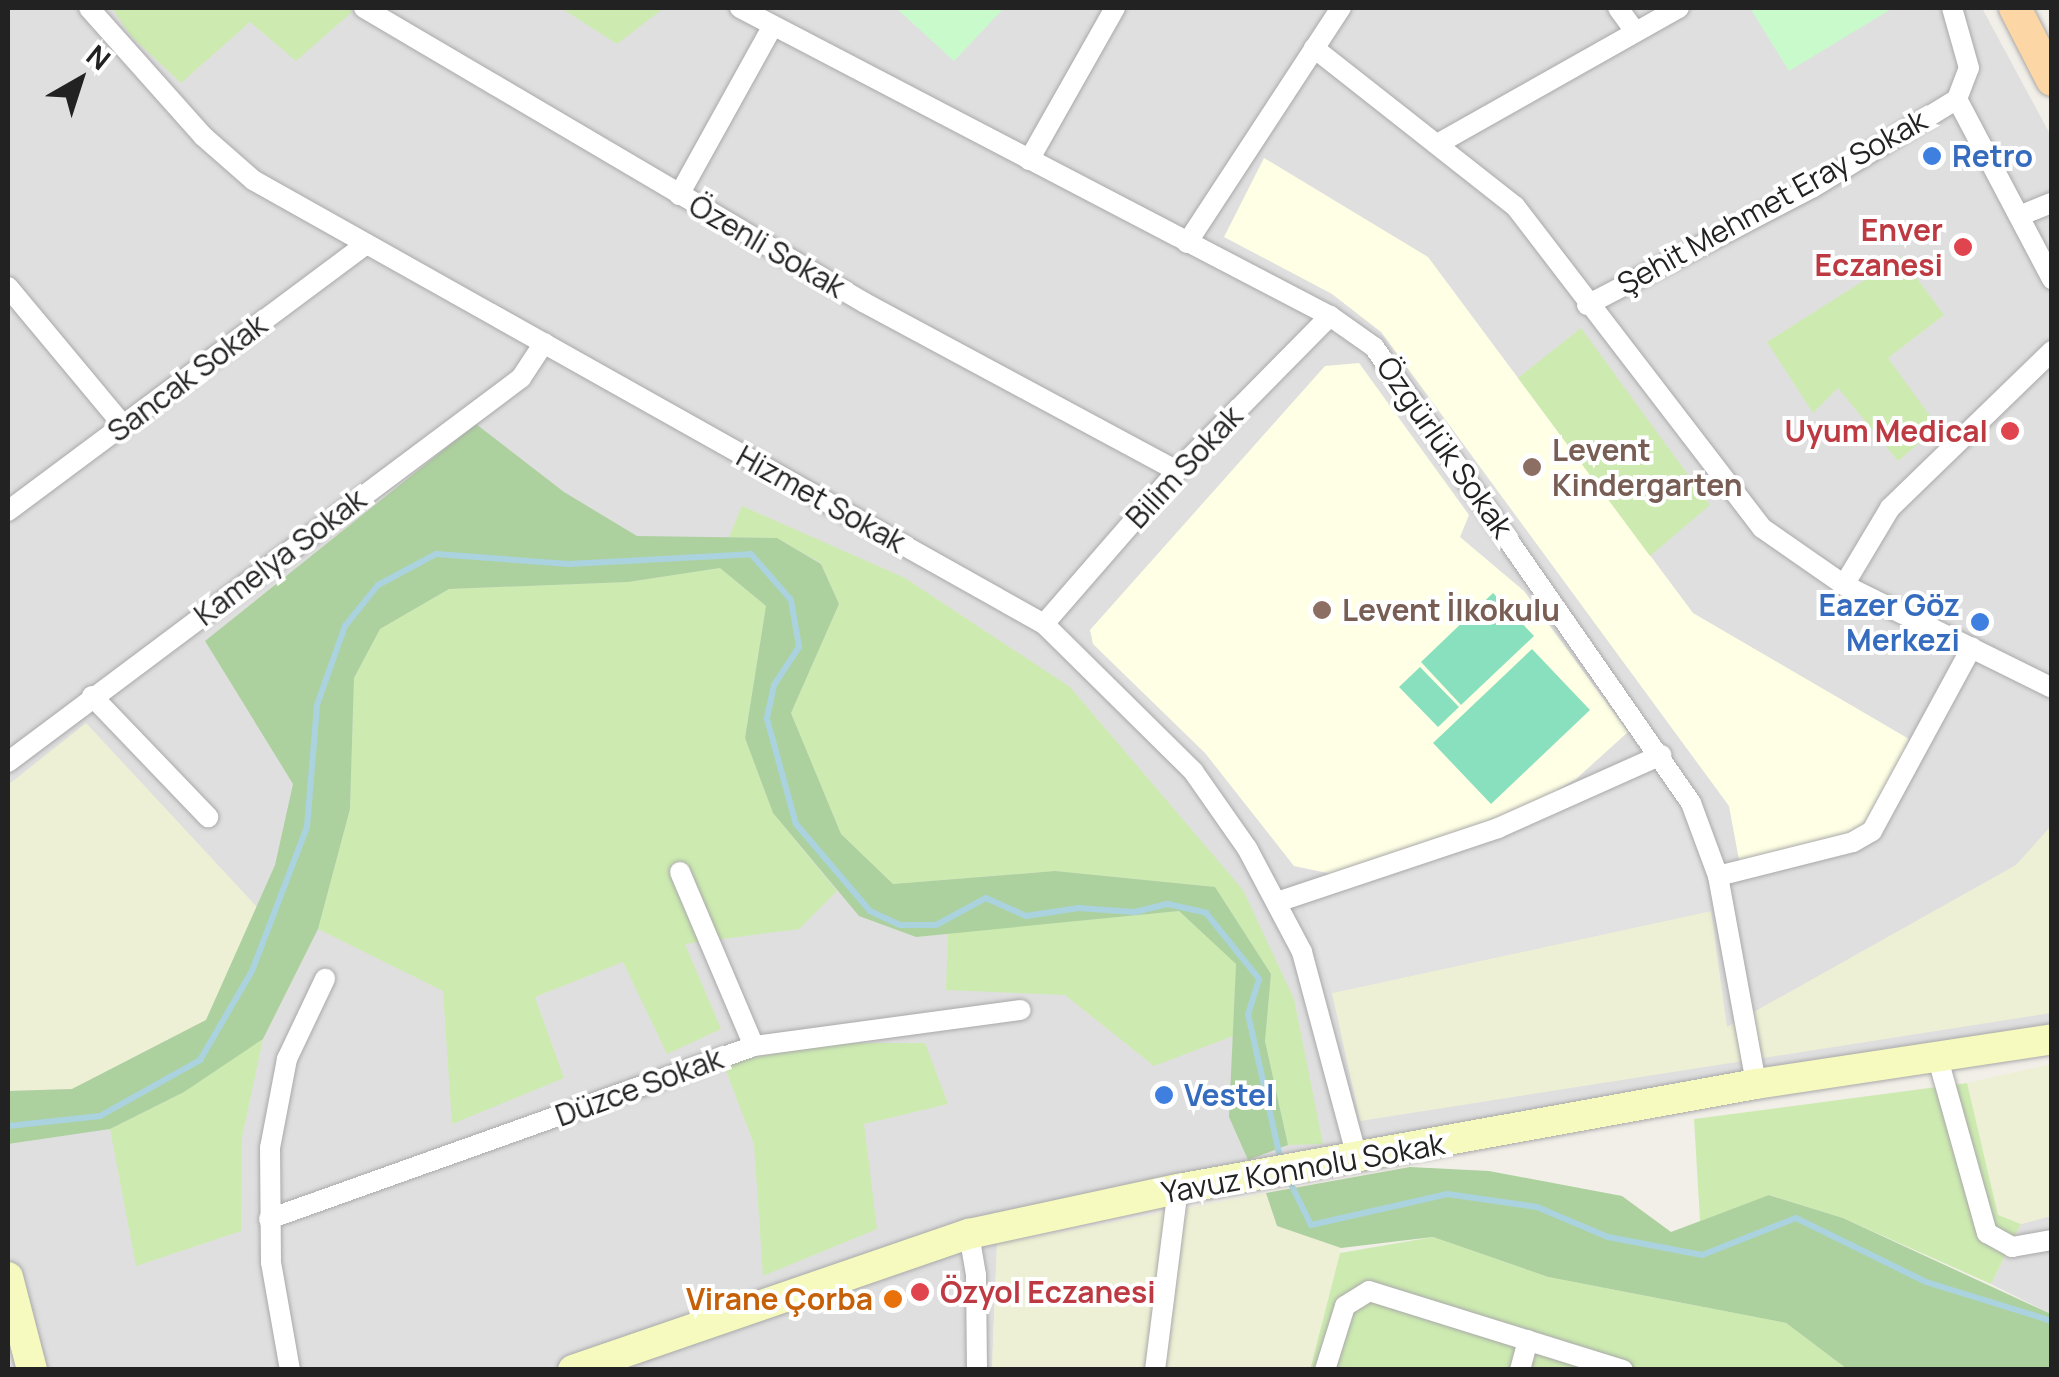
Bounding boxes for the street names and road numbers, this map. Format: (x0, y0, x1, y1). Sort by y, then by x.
street label: Şehit Mehmet Eray Sokak (1611, 102, 1933, 302)
street label: Özenli Sokak (683, 187, 851, 305)
street label: Sancak Sokak (100, 307, 274, 449)
street label: Özgürlük Sokak (1369, 350, 1521, 544)
street label: Bilim Sokak (1118, 399, 1250, 535)
street label: Hizmet Sokak (731, 438, 911, 560)
street label: Kamelya Sokak (187, 481, 373, 633)
street label: Düzce Sokak (551, 1040, 727, 1134)
street label: Yavuz Konnolu Sokak (1159, 1125, 1447, 1211)

